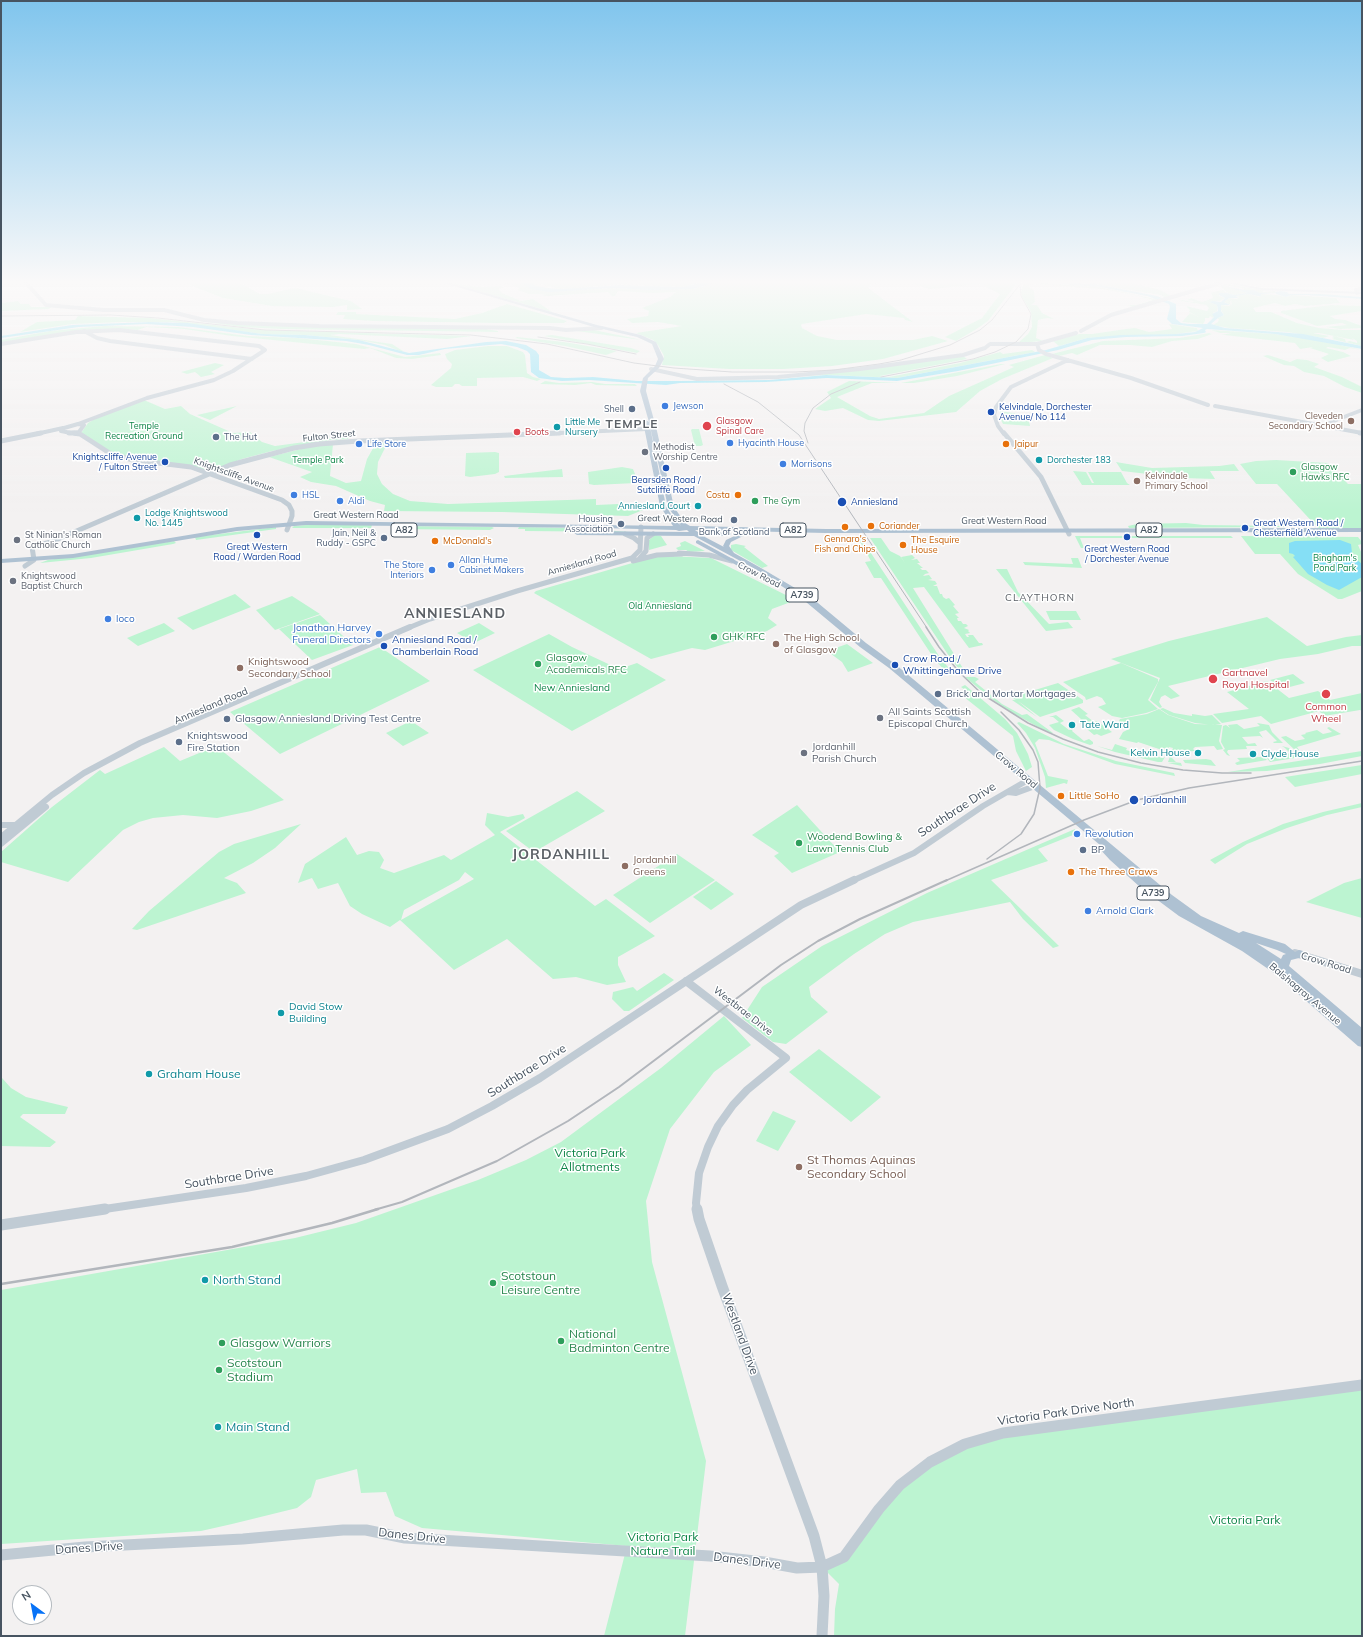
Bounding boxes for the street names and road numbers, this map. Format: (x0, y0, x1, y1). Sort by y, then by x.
street label: Fulton Street (302, 428, 356, 444)
street label: Knightscliffe Avenue (192, 455, 276, 495)
street label: Great Western Road (313, 510, 399, 520)
street label: Great Western Road (637, 513, 723, 525)
street label: Great Western Road (961, 516, 1047, 526)
road number: A82 (391, 523, 417, 537)
road number: A82 (780, 523, 806, 537)
road number: A82 (1136, 523, 1162, 537)
street label: Anniesland Road (546, 548, 618, 578)
street label: Crow Road (736, 560, 782, 590)
road number: A739 (786, 588, 818, 602)
street label: Anniesland Road (172, 685, 250, 727)
street label: Crow Road (992, 749, 1040, 791)
street label: Southbrae Drive (915, 779, 999, 841)
road number: A739 (1137, 886, 1169, 900)
street label: Crow Road (1299, 950, 1353, 976)
street label: Balshagray Avenue (1267, 960, 1343, 1028)
street label: Westbrae Drive (711, 984, 775, 1038)
street label: Southbrae Drive (485, 1041, 569, 1101)
street label: Southbrae Drive (184, 1164, 274, 1192)
street label: Westland Drive (719, 1291, 761, 1377)
street label: Victoria Park Drive North (997, 1395, 1135, 1429)
street label: Danes Drive (378, 1525, 446, 1547)
street label: Danes Drive (55, 1538, 123, 1558)
street label: Danes Drive (712, 1550, 782, 1572)

